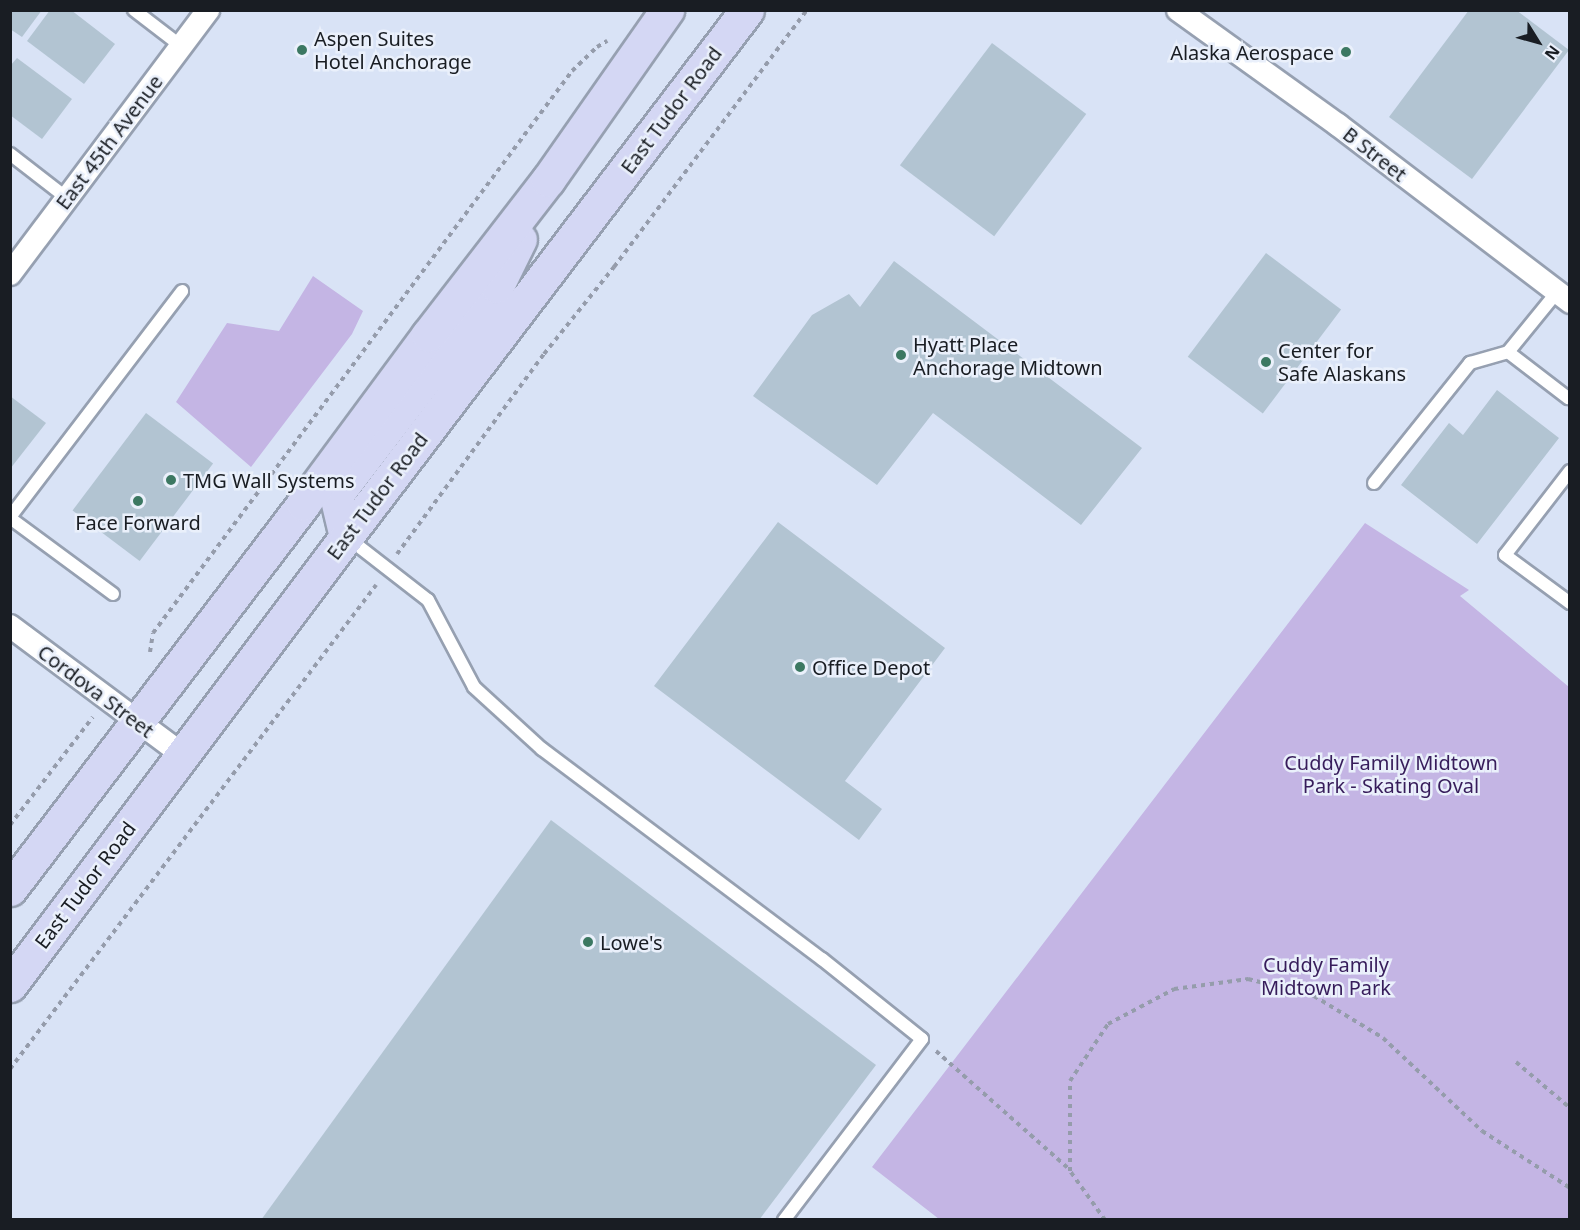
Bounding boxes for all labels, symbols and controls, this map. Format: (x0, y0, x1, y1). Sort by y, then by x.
north arrow (1508, 12, 1568, 72)
place label: Aspen Suites Hotel Anchorage (314, 27, 472, 74)
place label: Alaska Aerospace (1170, 40, 1334, 64)
text: N (1540, 41, 1565, 65)
street label: East Tudor Road (615, 42, 727, 178)
marker: Aspen Suites Hotel Anchorage (295, 43, 309, 57)
marker: Alaska Aerospace (1339, 45, 1353, 59)
street label: East 45th Avenue (51, 70, 167, 214)
street label: B Street (1338, 122, 1412, 186)
place label: Hyatt Place Anchorage Midtown (913, 332, 1103, 379)
place label: Center for Safe Alaskans (1278, 338, 1406, 385)
marker: Hyatt Place Anchorage Midtown (894, 348, 908, 362)
marker: Center for Safe Alaskans (1259, 355, 1273, 369)
street label: East Tudor Road (321, 428, 433, 564)
place label: TMG Wall Systems (183, 468, 354, 492)
marker: TMG Wall Systems (164, 473, 178, 487)
marker: Face Forward (131, 494, 145, 508)
place label: Face Forward (75, 510, 201, 534)
street label: Cordova Street (33, 640, 159, 742)
place label: Office Depot (812, 655, 930, 679)
marker: Office Depot (793, 660, 807, 674)
park label: Cuddy Family Midtown Park - Skating Oval (1284, 751, 1498, 798)
street label: East Tudor Road (29, 817, 141, 953)
place label: Lowe's (600, 930, 662, 954)
marker: Lowe's (581, 935, 595, 949)
park label: Cuddy Family Midtown Park (1261, 952, 1391, 999)

